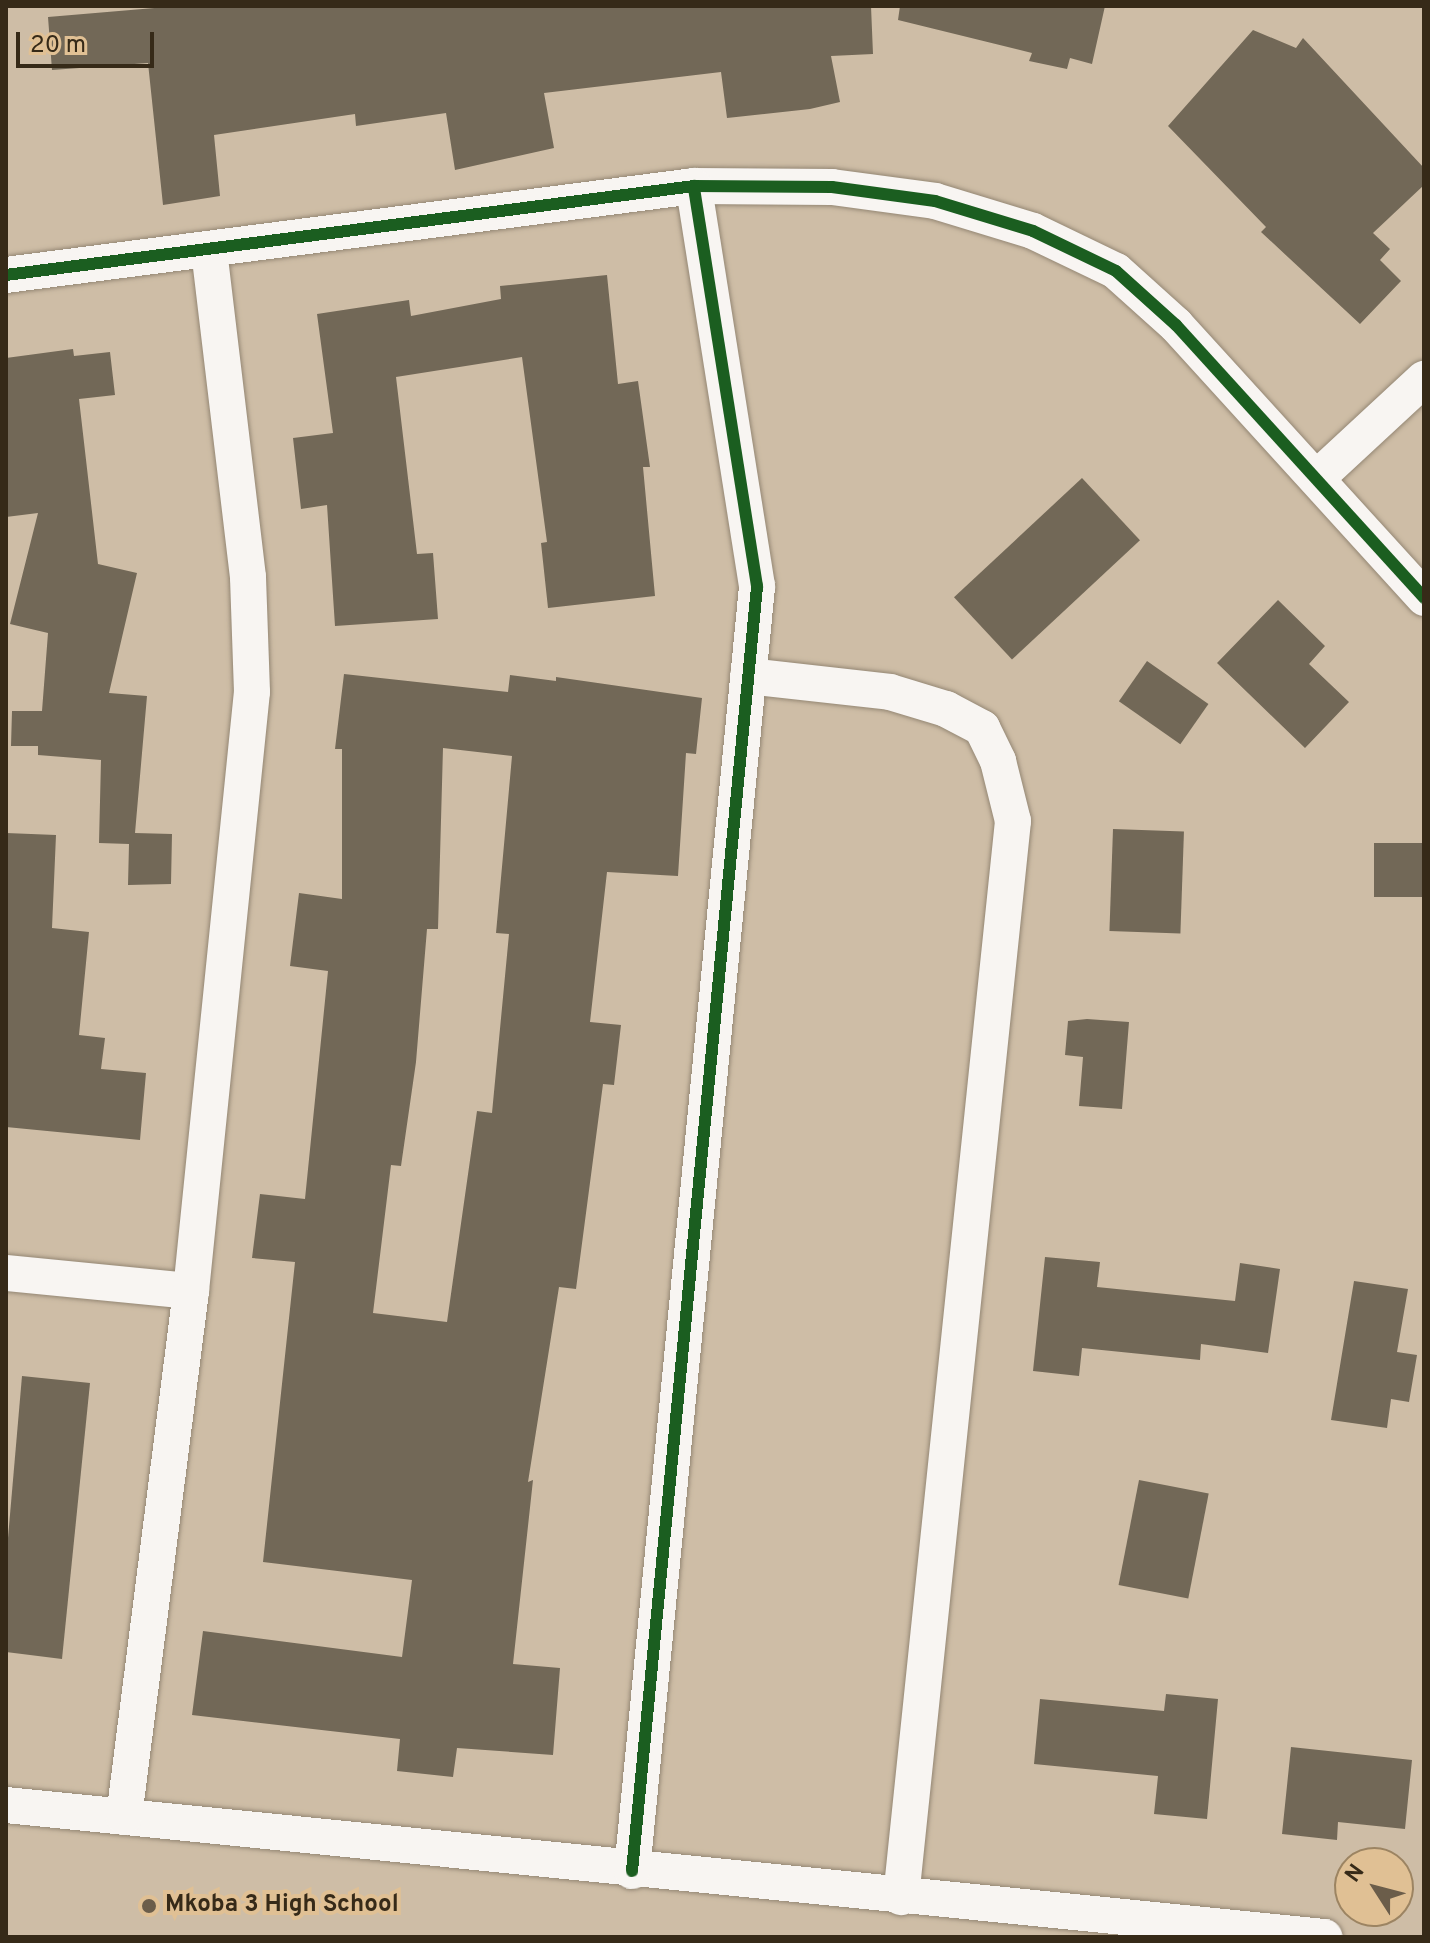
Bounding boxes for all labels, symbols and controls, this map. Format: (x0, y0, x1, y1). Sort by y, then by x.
scale bar (20, 16, 158, 66)
text: 20 m (30, 31, 86, 61)
north arrow (1334, 1847, 1414, 1927)
text: N (1340, 1859, 1371, 1888)
place label: Mkoba 3 High School (165, 1892, 399, 1920)
marker: Mkoba 3 High School (140, 1897, 158, 1915)

